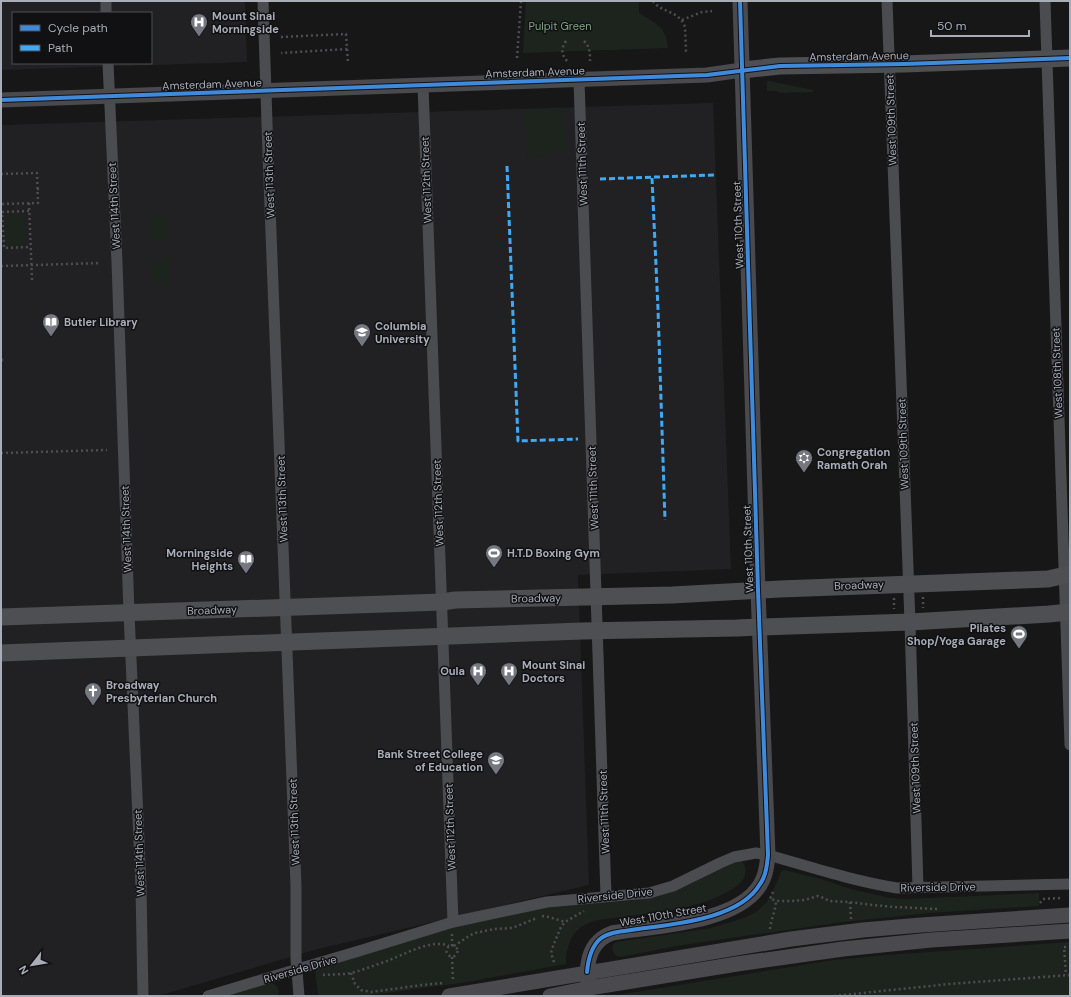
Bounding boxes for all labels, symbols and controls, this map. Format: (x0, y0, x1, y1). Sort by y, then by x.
place label: Mount Sinai Morningside (212, 9, 279, 36)
legend (12, 12, 152, 64)
hospital icon: Mount Sinai Morningside (189, 12, 209, 37)
scale bar (931, 12, 1029, 38)
text: 50 m (937, 18, 966, 34)
park label: Pulpit Green (529, 19, 591, 33)
text: Cycle path (48, 20, 108, 36)
text: Path (48, 40, 73, 56)
street label: Amsterdam Avenue (809, 48, 909, 64)
street label: Amsterdam Avenue (485, 63, 585, 81)
street label: West 109th Street (882, 74, 900, 166)
street label: Amsterdam Avenue (162, 75, 262, 93)
street label: West 111th Street (574, 122, 590, 206)
street label: West 113th Street (260, 131, 278, 219)
street label: West 112th Street (417, 136, 435, 224)
street label: West 114th Street (105, 162, 123, 250)
street label: West 110th Street (729, 181, 747, 269)
library icon: Butler Library (41, 312, 61, 337)
place label: Butler Library (64, 315, 138, 329)
place label: Columbia University (375, 319, 430, 346)
school or university icon: Columbia University (352, 322, 372, 347)
street label: West 108th Street (1048, 327, 1066, 419)
street label: West 109th Street (894, 398, 912, 490)
place label: Congregation Ramath Orah (817, 445, 890, 472)
street label: West 111th Street (585, 446, 601, 530)
synagogue icon: Congregation Ramath Orah (794, 448, 814, 473)
street label: West 113th Street (273, 455, 291, 543)
street label: West 112th Street (429, 459, 447, 547)
street label: West 114th Street (117, 485, 135, 573)
street label: West 110th Street (739, 505, 757, 593)
sports icon: H.T.D Boxing Gym (484, 543, 504, 568)
place label: Morningside Heights (166, 546, 233, 573)
place label: H.T.D Boxing Gym (507, 546, 600, 560)
library icon: Morningside Heights (236, 549, 256, 574)
street label: Broadway (834, 577, 884, 593)
street label: Broadway (511, 591, 561, 605)
street label: Broadway (187, 602, 237, 618)
place label: Pilates Shop/Yoga Garage (907, 621, 1006, 648)
sports icon: Pilates Shop/Yoga Garage (1009, 624, 1029, 649)
place label: Mount Sinai Doctors (522, 658, 585, 685)
hospital icon: Oula (468, 661, 488, 686)
hospital icon: Mount Sinai Doctors (499, 661, 519, 686)
place label: Oula (440, 664, 465, 678)
place label: Broadway Presbyterian Church (106, 678, 217, 705)
church icon: Broadway Presbyterian Church (83, 681, 103, 706)
street label: West 109th Street (906, 722, 924, 814)
place label: Bank Street College of Education (377, 747, 483, 774)
school or university icon: Bank Street College of Education (486, 750, 506, 775)
street label: West 111th Street (596, 770, 612, 854)
street label: West 113th Street (285, 778, 303, 866)
street label: West 112th Street (441, 783, 459, 871)
street label: West 114th Street (130, 809, 148, 897)
street label: Riverside Drive (900, 879, 976, 895)
street label: Riverside Drive (577, 884, 653, 906)
street label: West 110th Street (618, 900, 708, 930)
north arrow (12, 945, 52, 985)
street label: Riverside Drive (262, 952, 338, 986)
text: N (15, 963, 31, 977)

